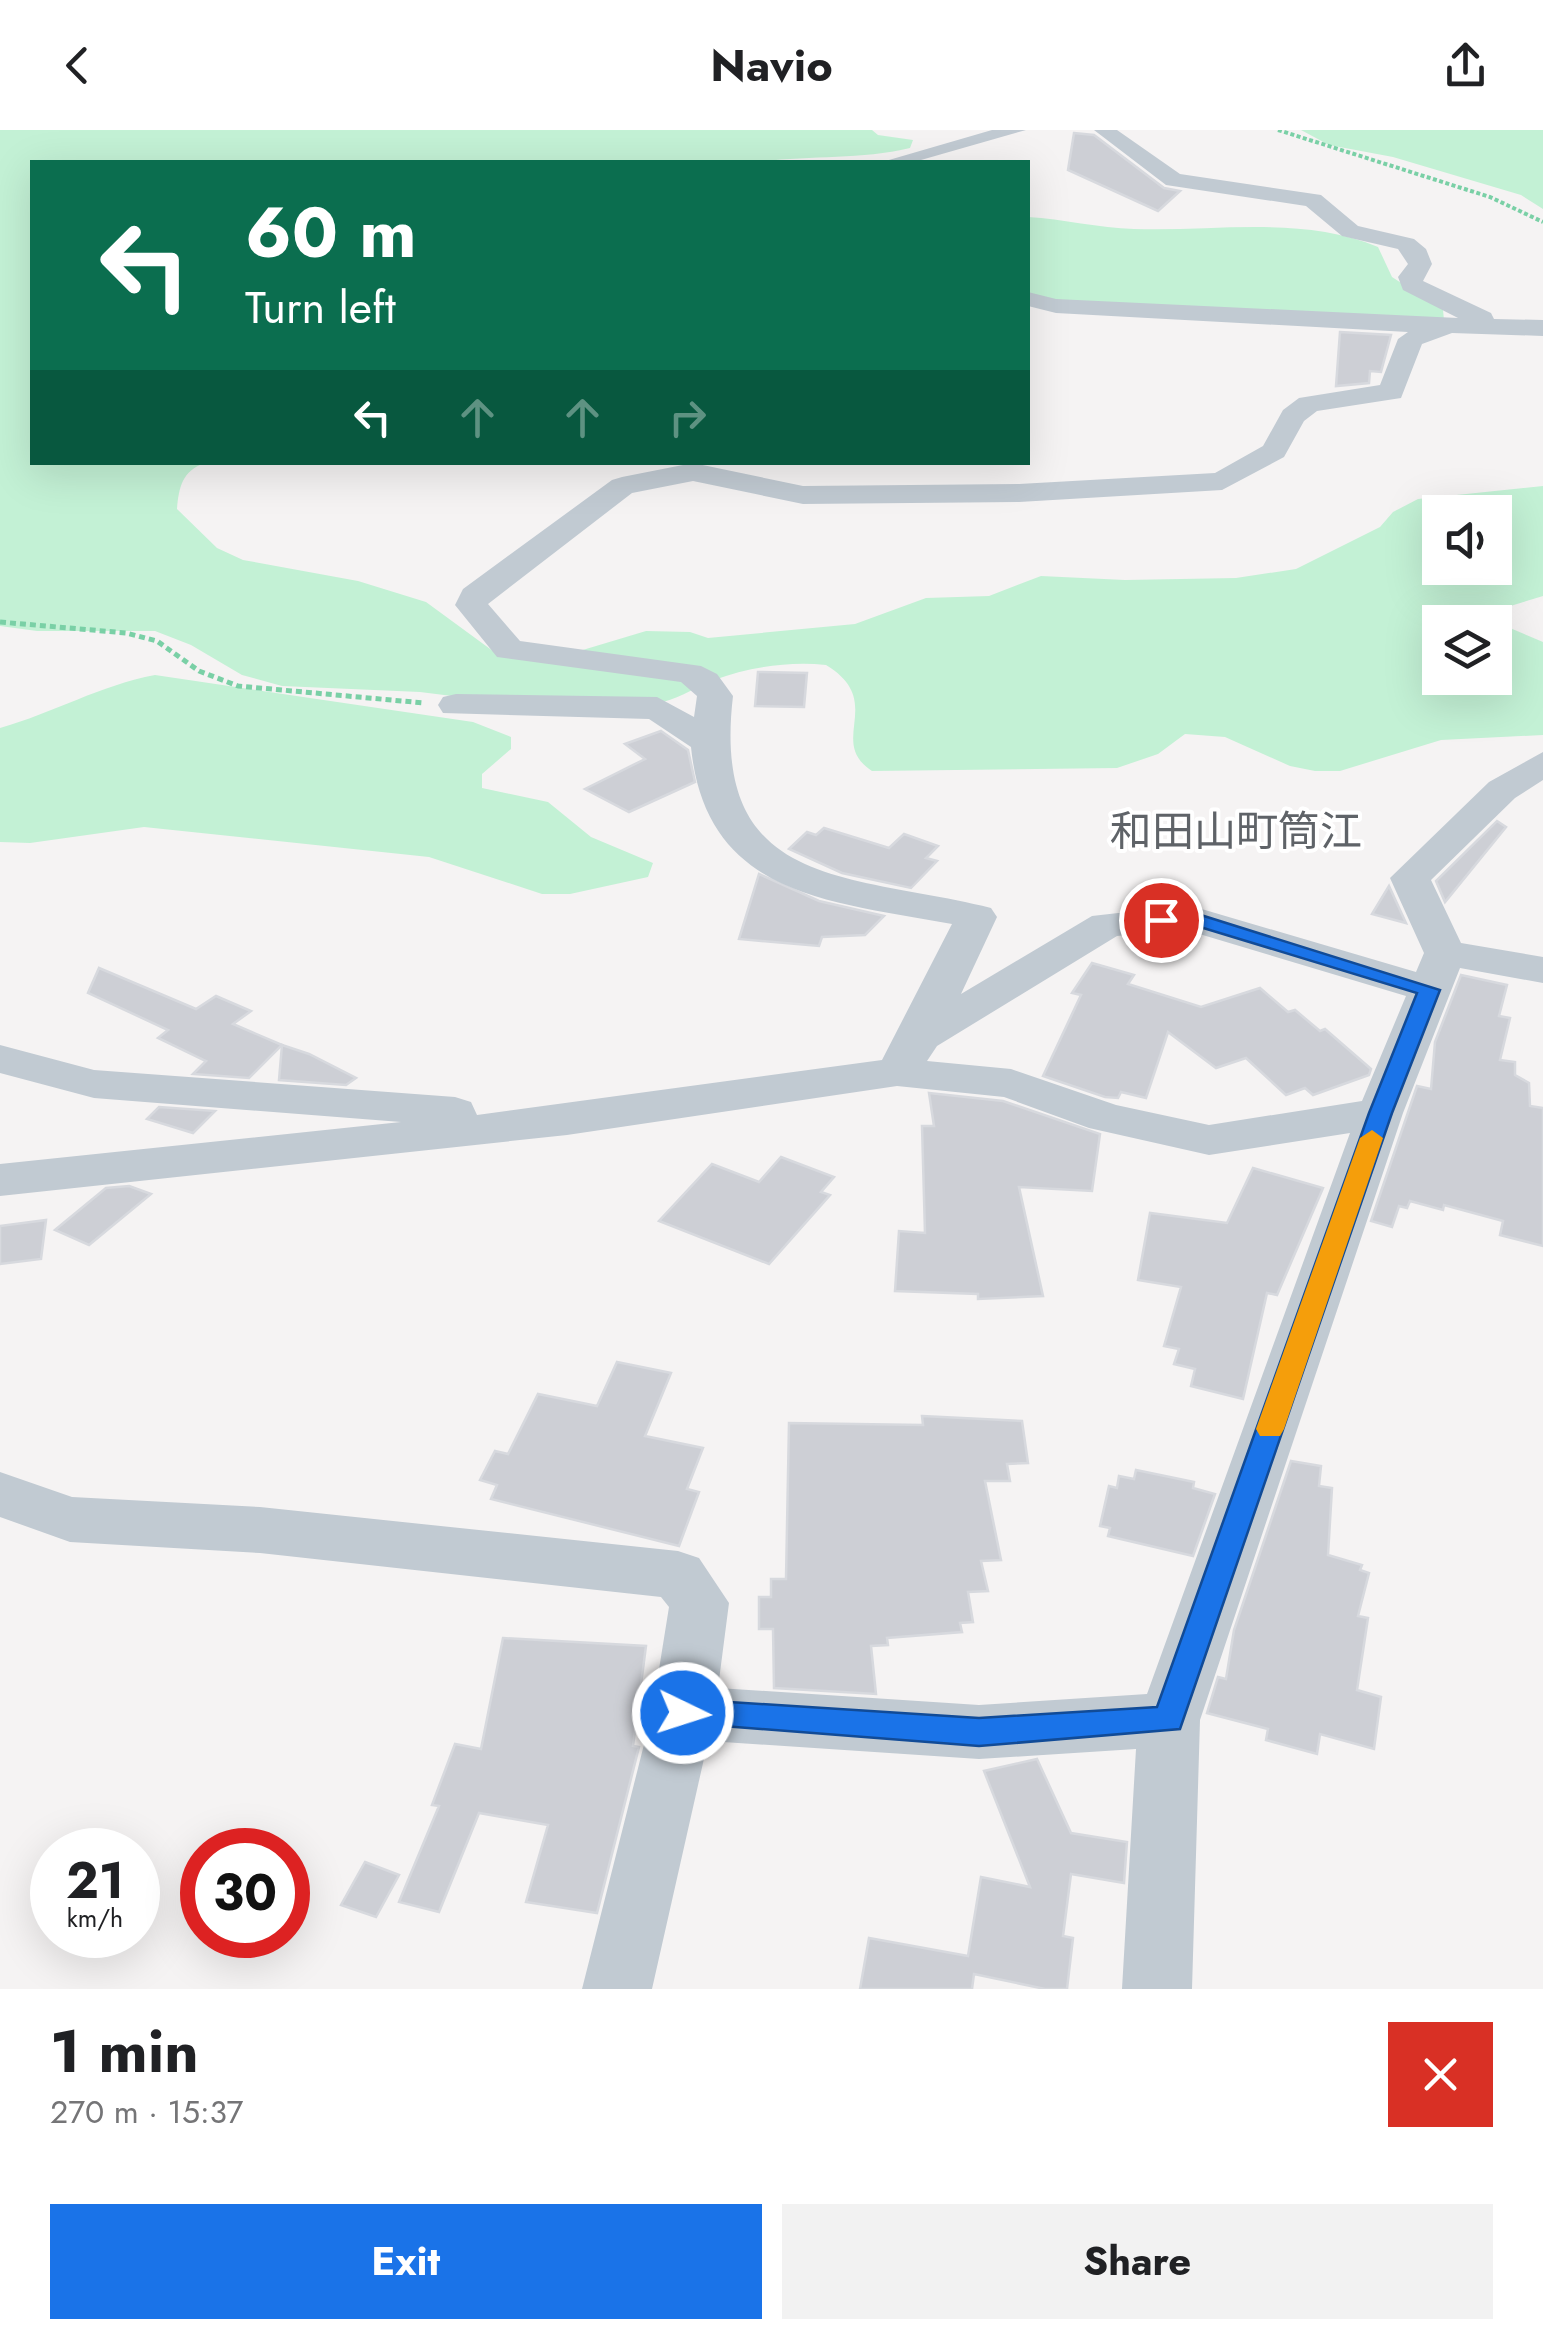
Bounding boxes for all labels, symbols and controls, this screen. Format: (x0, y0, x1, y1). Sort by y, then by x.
text: Navio (710, 33, 833, 98)
icon: back (50, 38, 105, 93)
icon: share (1438, 38, 1493, 93)
text: 60 m (245, 182, 417, 283)
icon: left (80, 200, 210, 330)
text: Turn left (245, 275, 396, 340)
icon: left (345, 390, 400, 445)
icon: ahead (450, 390, 505, 445)
icon: ahead (555, 390, 610, 445)
icon: right (660, 390, 715, 445)
map controls (1422, 495, 1512, 695)
button: sound (1422, 495, 1512, 585)
button: layers (1422, 605, 1512, 695)
district label: 和田山町筒江 (1110, 801, 1362, 862)
pin (1119, 878, 1204, 963)
icon: arrive (1134, 893, 1189, 948)
position arrow (631, 1661, 735, 1765)
speed limit sign: 30 (180, 1828, 310, 1958)
text: 21 (66, 1844, 124, 1917)
text: km/h (67, 1900, 123, 1936)
text: 1 min (50, 2008, 199, 2095)
button: close (1388, 2022, 1493, 2127)
text: 270 m · 15:37 (50, 2089, 243, 2135)
button: Exit (50, 2204, 762, 2319)
button: Share (782, 2204, 1493, 2319)

